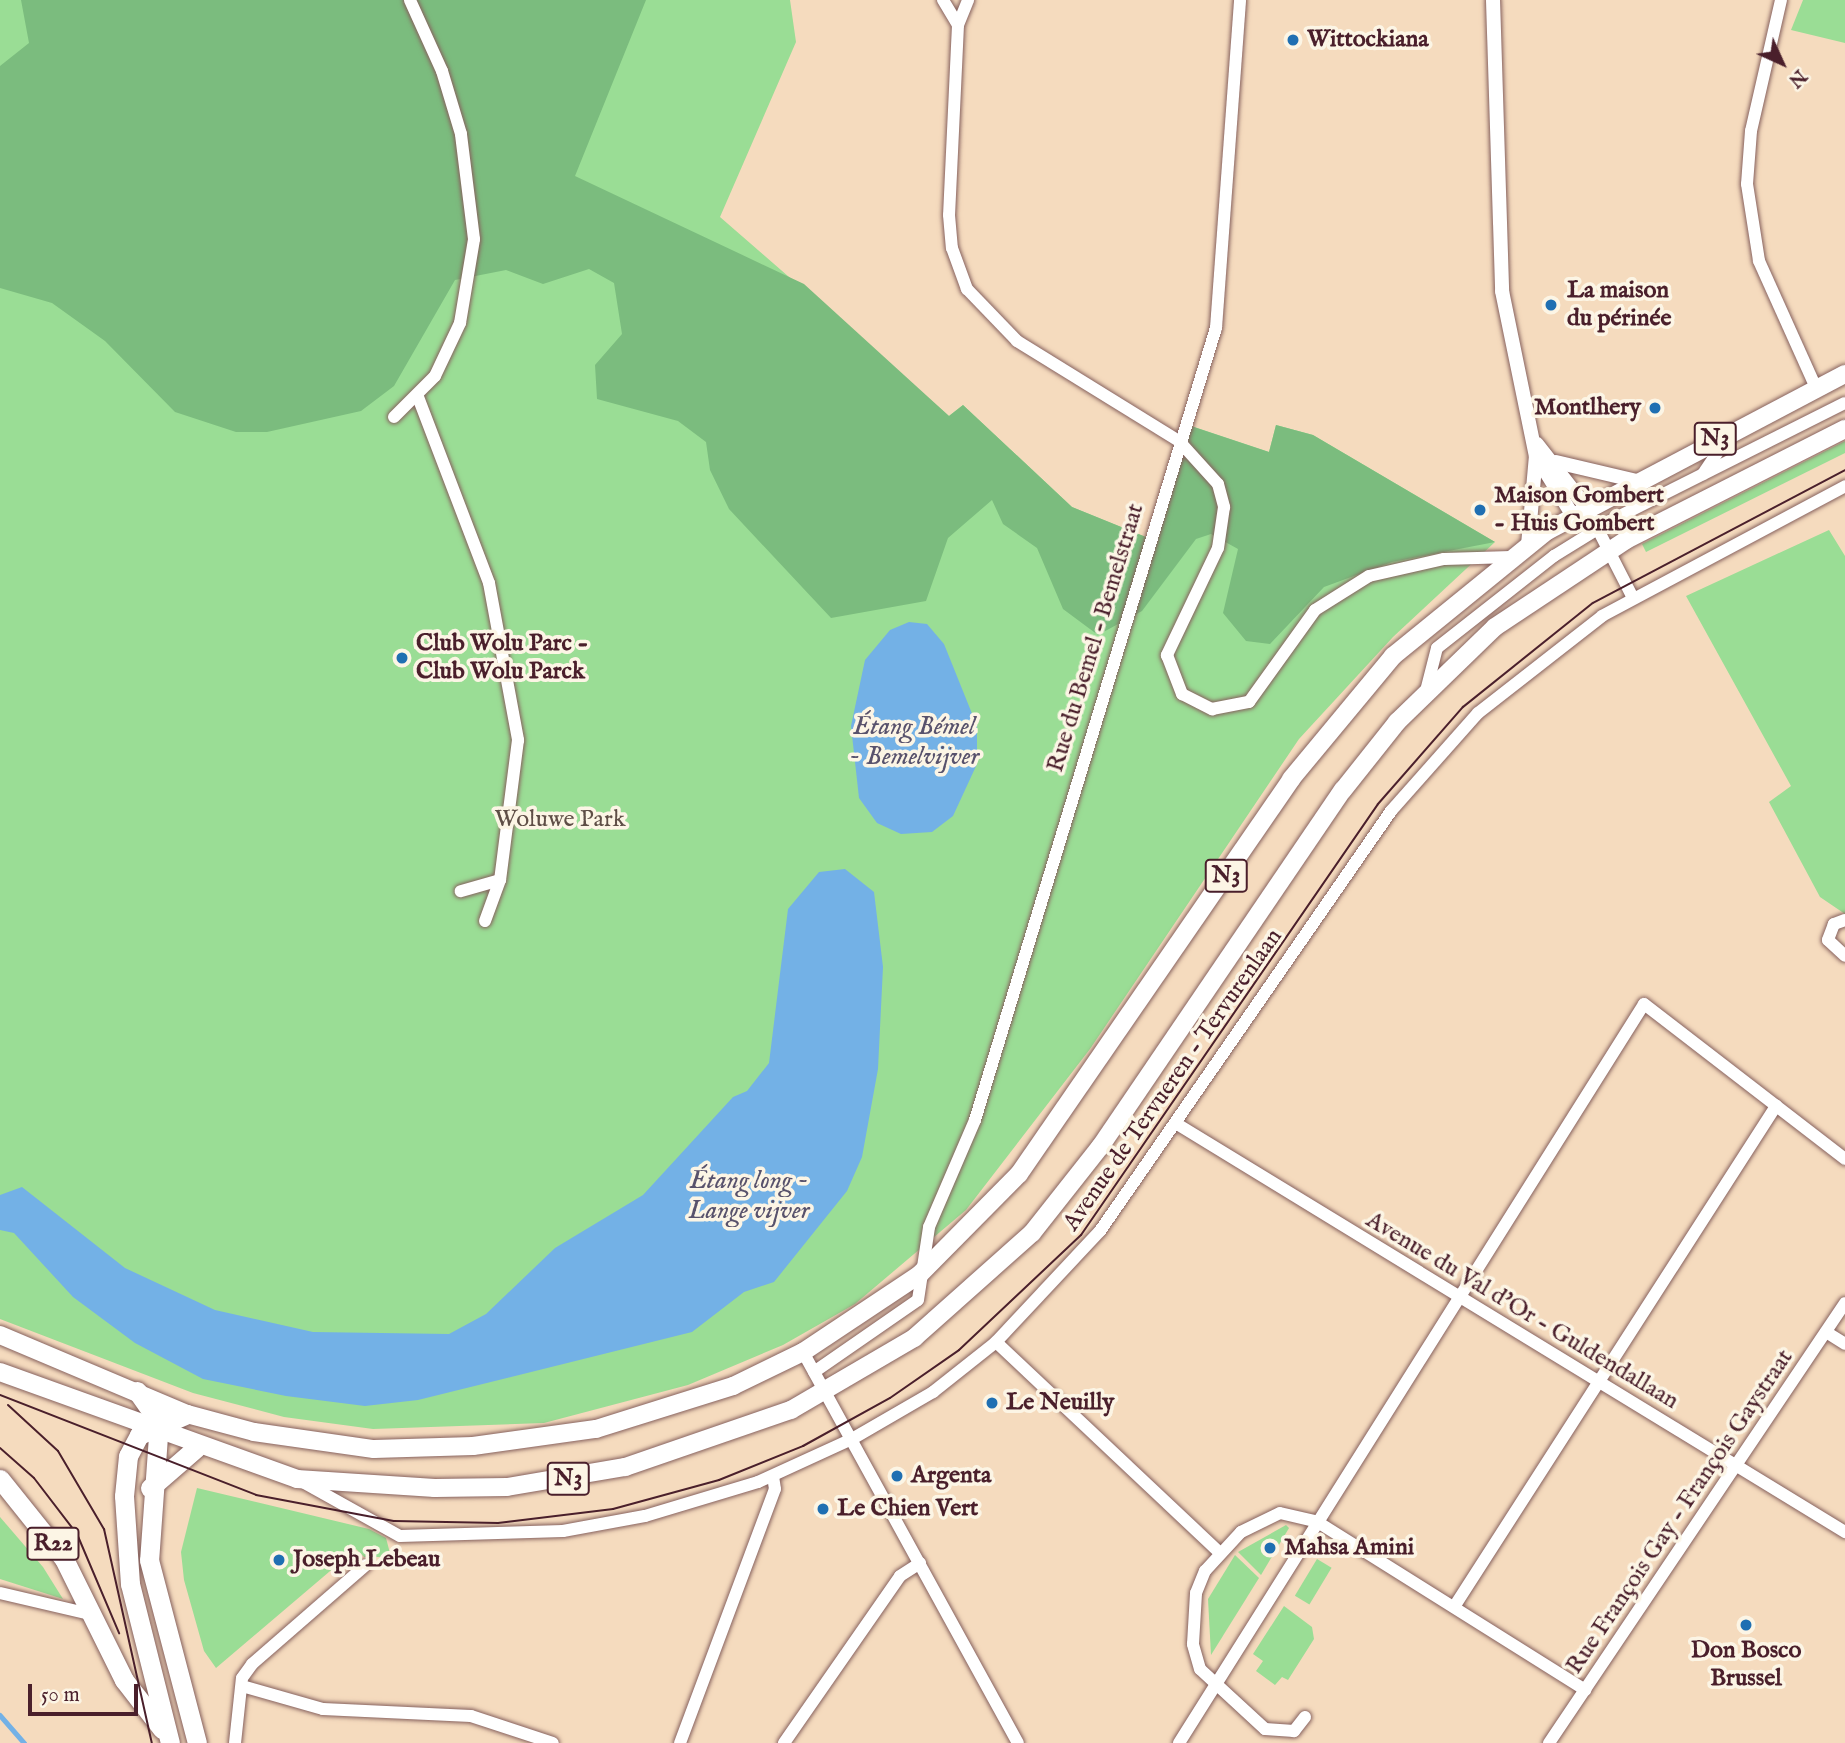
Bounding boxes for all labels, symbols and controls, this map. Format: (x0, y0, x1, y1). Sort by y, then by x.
place label: Wittockiana (1307, 26, 1429, 54)
north arrow (1747, 28, 1817, 98)
marker: Wittockiana (1285, 32, 1301, 48)
text: N (1783, 64, 1811, 92)
place label: La maison du périnée (1567, 277, 1672, 333)
marker: La maison du périnée (1541, 295, 1561, 315)
place label: Montlhery (1534, 394, 1641, 422)
marker: Montlhery (1647, 400, 1663, 416)
road number: N3 (1692, 420, 1738, 458)
place label: Maison Gombert - Huis Gombert (1494, 482, 1664, 538)
street label: Rue du Bemel - Bemelstraat (1041, 500, 1151, 776)
marker: Maison Gombert - Huis Gombert (1472, 502, 1488, 518)
place label: Club Wolu Parc - Club Wolu Parck (416, 630, 588, 686)
marker: Club Wolu Parc - Club Wolu Parck (394, 650, 410, 666)
water label: Étang Bémel - Bemelvijver (849, 711, 979, 772)
park label: Woluwe Park (495, 806, 625, 834)
road number: N3 (1203, 856, 1249, 896)
street label: Avenue de Tervueren - Tervurenlaan (1057, 923, 1289, 1237)
water label: Étang long - Lange vijver (689, 1165, 809, 1226)
street label: Avenue du Val d'Or - Guldendallaan (1360, 1206, 1684, 1416)
street label: Rue François Gay - François Gaystraat (1560, 1344, 1800, 1680)
place label: Le Neuilly (1006, 1389, 1114, 1417)
marker: Le Neuilly (984, 1395, 1000, 1411)
road number: N3 (545, 1460, 591, 1498)
place label: Argenta (911, 1462, 991, 1490)
marker: Argenta (889, 1468, 905, 1484)
place label: Le Chien Vert (837, 1495, 978, 1523)
marker: Le Chien Vert (815, 1501, 831, 1517)
road number: R22 (25, 1525, 81, 1564)
place label: Mahsa Amini (1284, 1534, 1414, 1562)
marker: Mahsa Amini (1262, 1540, 1278, 1556)
place label: Joseph Lebeau (293, 1546, 440, 1574)
marker: Joseph Lebeau (271, 1552, 287, 1568)
marker: Don Bosco Brussel (1738, 1617, 1754, 1633)
place label: Don Bosco Brussel (1691, 1637, 1801, 1693)
scale bar (32, 1670, 142, 1714)
text: 50 m (41, 1682, 80, 1709)

